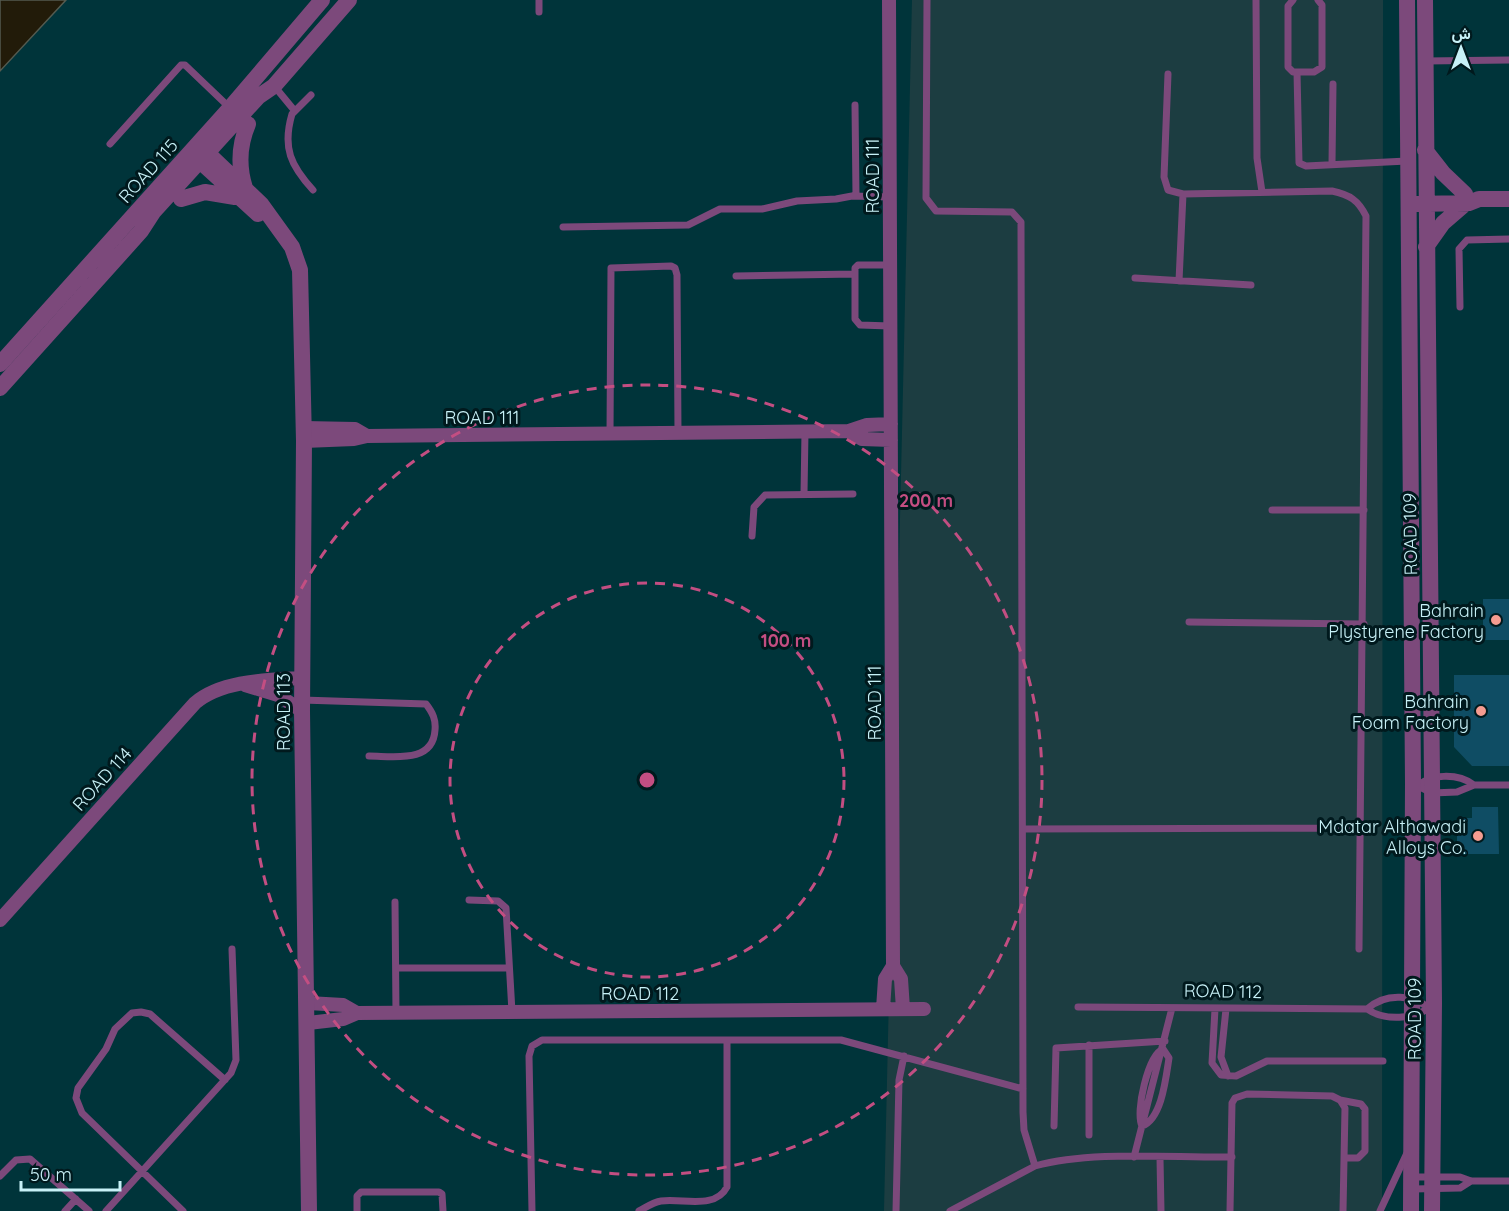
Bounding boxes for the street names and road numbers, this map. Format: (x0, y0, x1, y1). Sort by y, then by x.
street label: ROAD 115 (113, 134, 183, 208)
street label: ROAD 111 (861, 138, 884, 214)
street label: ROAD 111 (444, 406, 520, 429)
street label: ROAD 109 (1398, 493, 1422, 575)
street label: ROAD 111 (863, 665, 886, 741)
street label: ROAD 113 (272, 673, 295, 751)
street label: ROAD 114 (67, 742, 137, 816)
street label: ROAD 109 (1403, 978, 1426, 1060)
street label: ROAD 112 (1184, 979, 1262, 1003)
street label: ROAD 112 (601, 982, 679, 1005)

